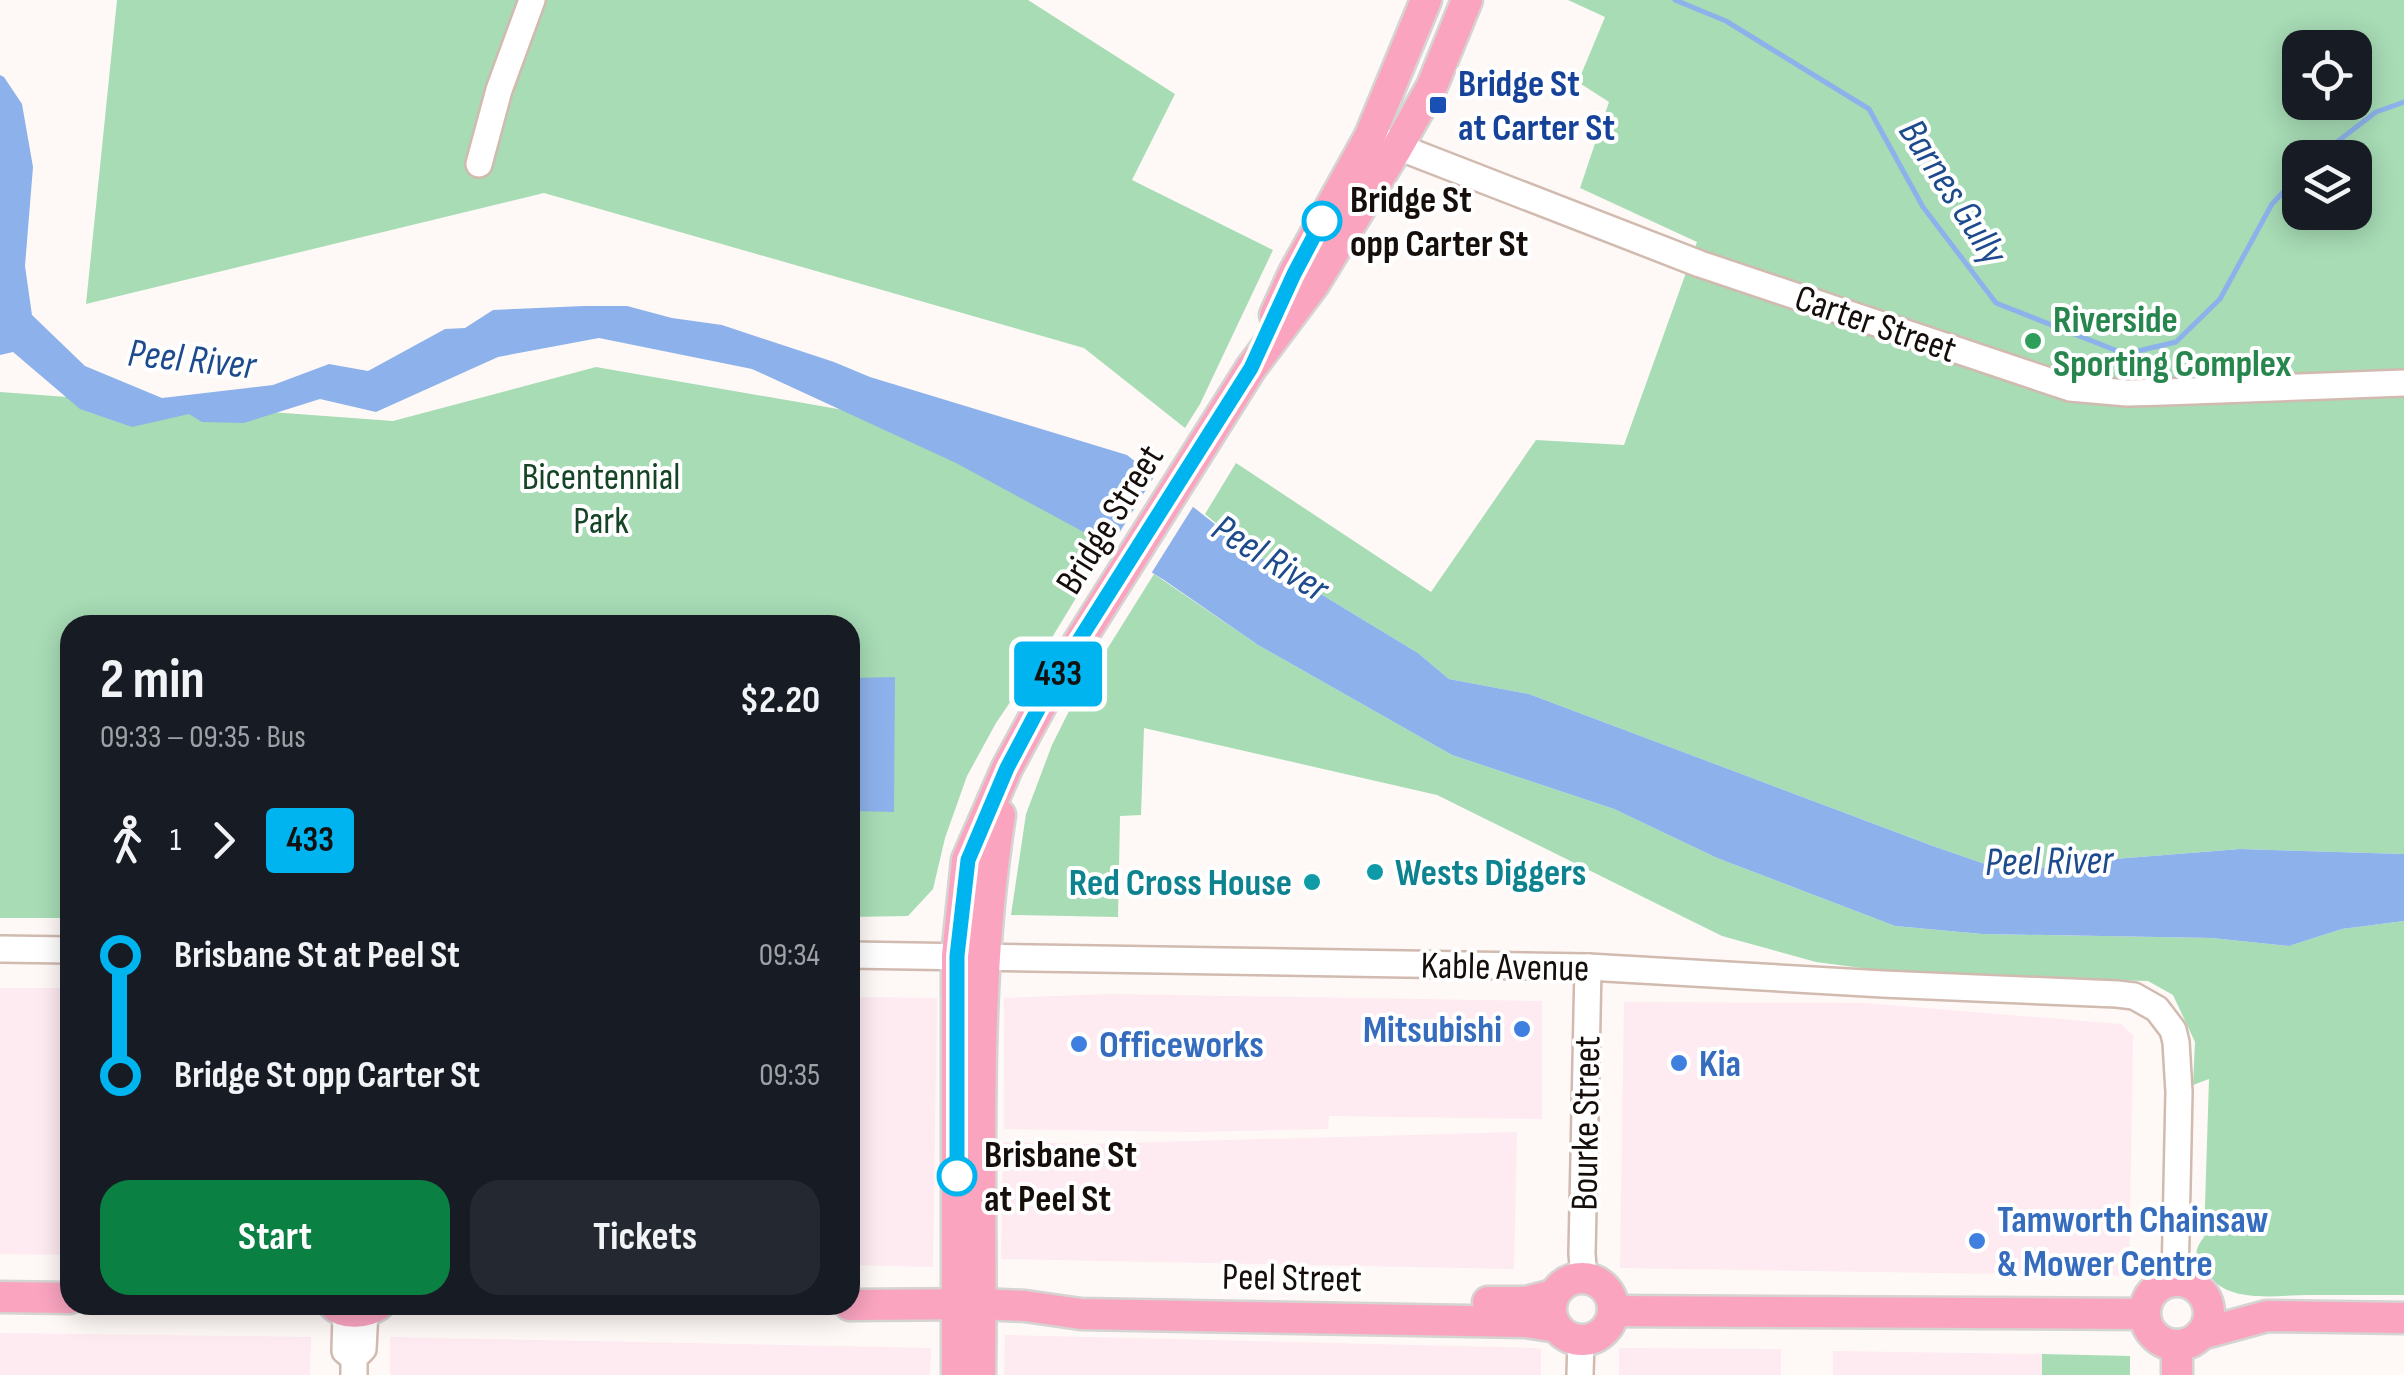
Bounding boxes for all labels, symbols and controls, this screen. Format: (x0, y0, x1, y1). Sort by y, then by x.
map controls (2282, 30, 2372, 230)
button: locate (2282, 30, 2372, 120)
place label: Bridge St at Carter St (1458, 62, 1615, 151)
marker: Bridge St at Carter St (1427, 94, 1449, 116)
water label: Barnes Gully (1888, 111, 2018, 275)
button: layers (2282, 140, 2372, 230)
place label: Bridge St opp Carter St (1350, 178, 1528, 267)
marker: Bridge St opp Carter St (1303, 202, 1341, 240)
street label: Carter Street (1789, 276, 1962, 373)
place label: Riverside Sporting Complex (2053, 298, 2292, 387)
water label: Peel River (126, 329, 260, 391)
marker: Riverside Sporting Complex (2022, 330, 2044, 352)
street label: Bridge Street (1047, 437, 1174, 603)
park label: Bicentennial Park (522, 455, 680, 544)
water label: Peel River (1203, 504, 1339, 614)
line badge: 433 (1000, 642, 1116, 706)
text: 2 min (100, 647, 205, 714)
text: 433 (1034, 653, 1082, 696)
text: $2.20 (740, 678, 820, 723)
text: 09:33 – 09:35 · Bus (100, 718, 306, 757)
icon: walk (100, 813, 155, 868)
icon: forward (196, 813, 251, 868)
text: 433 (286, 819, 334, 862)
text: 1 (170, 821, 181, 860)
water label: Peel River (1985, 837, 2115, 887)
place label: Wests Diggers (1395, 851, 1586, 896)
place label: Red Cross House (1069, 861, 1292, 906)
marker: Wests Diggers (1364, 861, 1386, 883)
marker: Red Cross House (1301, 871, 1323, 893)
text: Brisbane St at Peel St (174, 933, 460, 978)
text: 09:34 (759, 936, 820, 975)
street label: Kable Avenue (1420, 944, 1590, 991)
place label: Mitsubishi (1363, 1008, 1502, 1053)
marker: Mitsubishi (1511, 1018, 1533, 1040)
place label: Officeworks (1099, 1023, 1264, 1068)
marker: Officeworks (1068, 1033, 1090, 1055)
street label: Bourke Street (1562, 1035, 1611, 1211)
place label: Kia (1699, 1042, 1741, 1087)
marker: Kia (1668, 1052, 1690, 1074)
text: Bridge St opp Carter St (174, 1053, 480, 1098)
text: 09:35 (759, 1056, 820, 1095)
place label: Brisbane St at Peel St (984, 1133, 1137, 1222)
marker: Brisbane St at Peel St (938, 1157, 976, 1195)
button: Start (100, 1180, 450, 1295)
button: Tickets (470, 1180, 820, 1295)
place label: Tamworth Chainsaw & Mower Centre (1997, 1198, 2269, 1287)
marker: Tamworth Chainsaw & Mower Centre (1966, 1230, 1988, 1252)
street label: Peel Street (1222, 1255, 1362, 1302)

